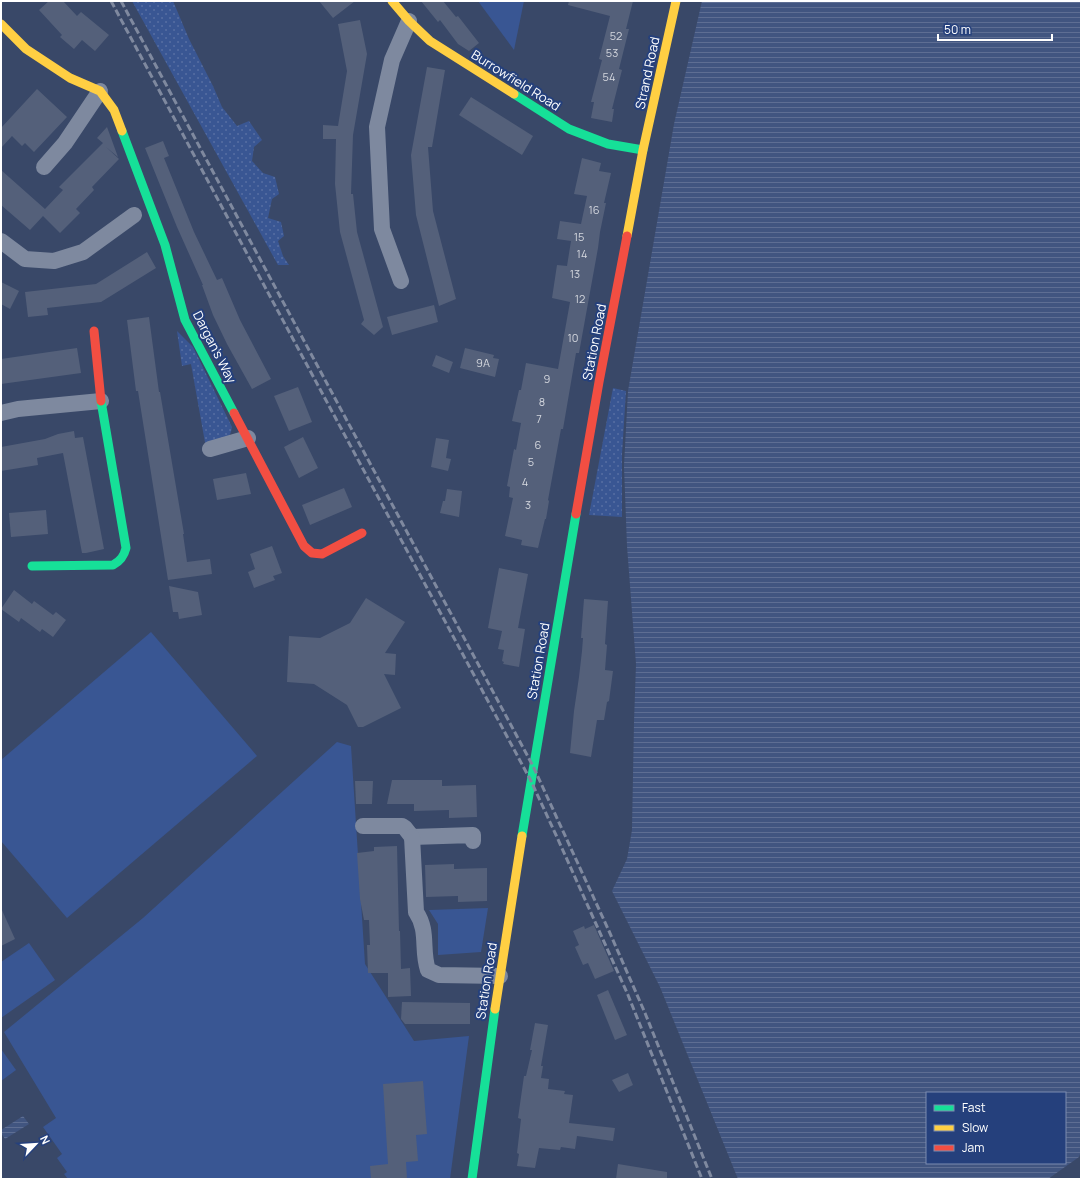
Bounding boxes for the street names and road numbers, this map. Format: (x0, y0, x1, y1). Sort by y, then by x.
street label: Strand Road (631, 35, 663, 111)
street label: Burrowfield Road (468, 45, 564, 115)
street label: Station Road (578, 302, 610, 382)
street label: Dargan's Way (189, 308, 241, 386)
street label: Station Road (522, 621, 554, 701)
street label: Station Road (471, 941, 501, 1021)

